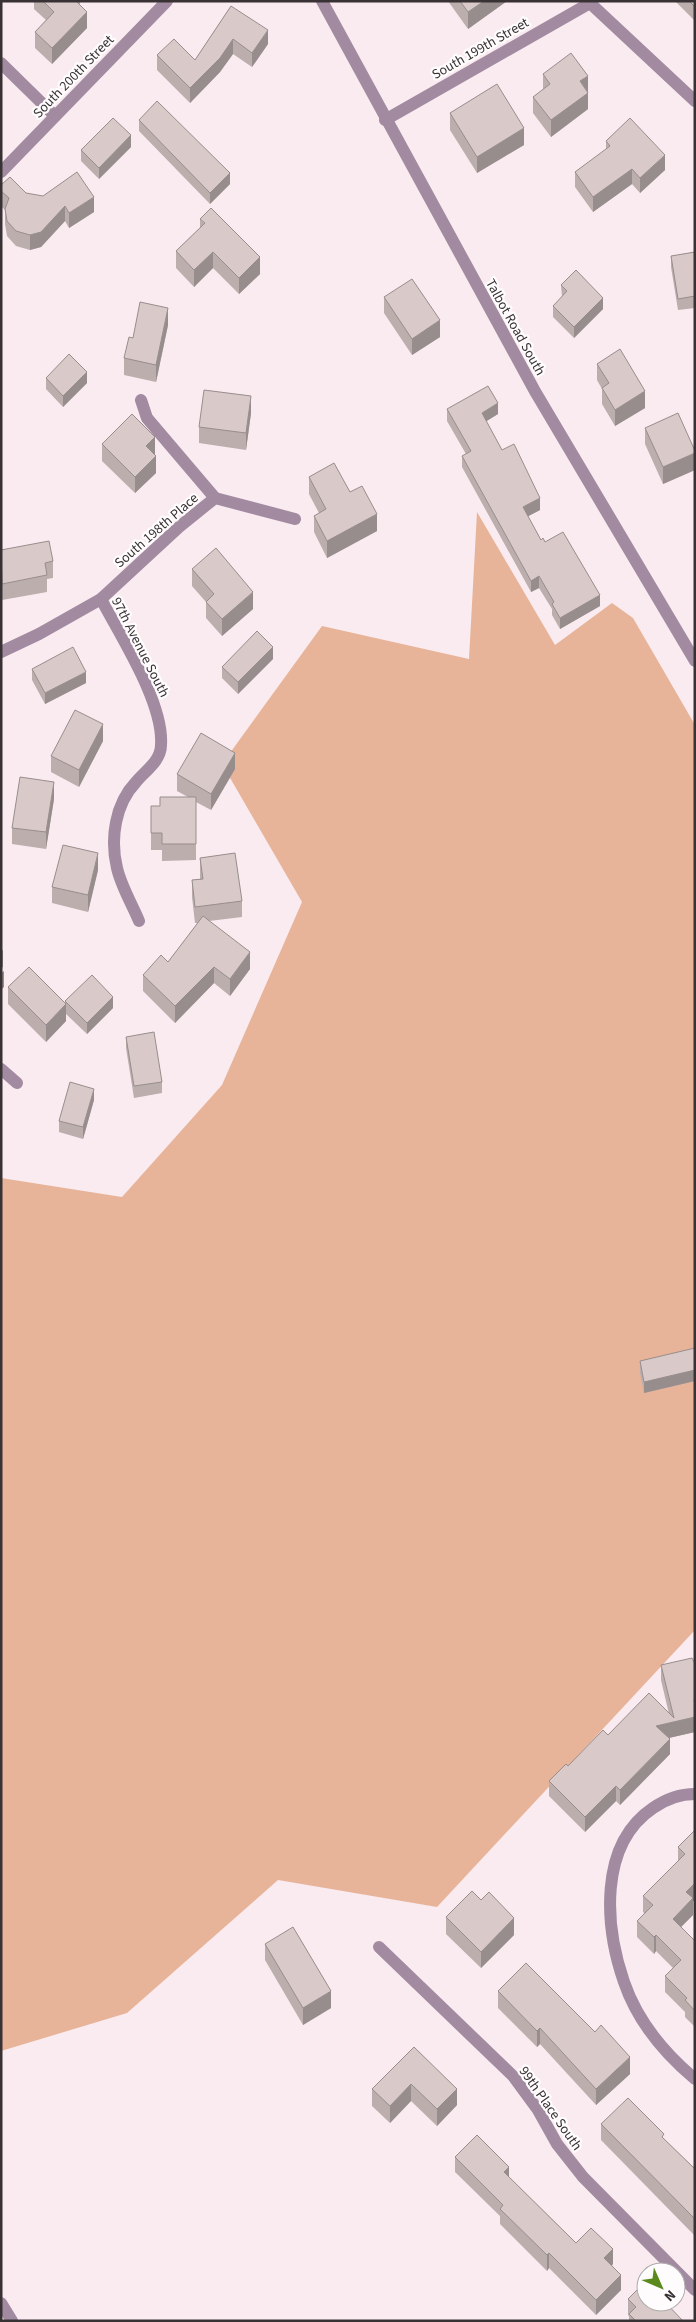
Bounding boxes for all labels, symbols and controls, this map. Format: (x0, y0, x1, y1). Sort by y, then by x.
street label: South 199th Street (428, 13, 533, 85)
street label: South 200th Street (29, 30, 119, 123)
street label: Talbot Road South (480, 276, 550, 379)
street label: South 198th Place (110, 489, 203, 573)
street label: 97th Avenue South (106, 594, 174, 701)
street label: 99th Place South (514, 2063, 587, 2155)
north arrow (636, 2262, 686, 2312)
text: N (659, 2285, 680, 2306)

